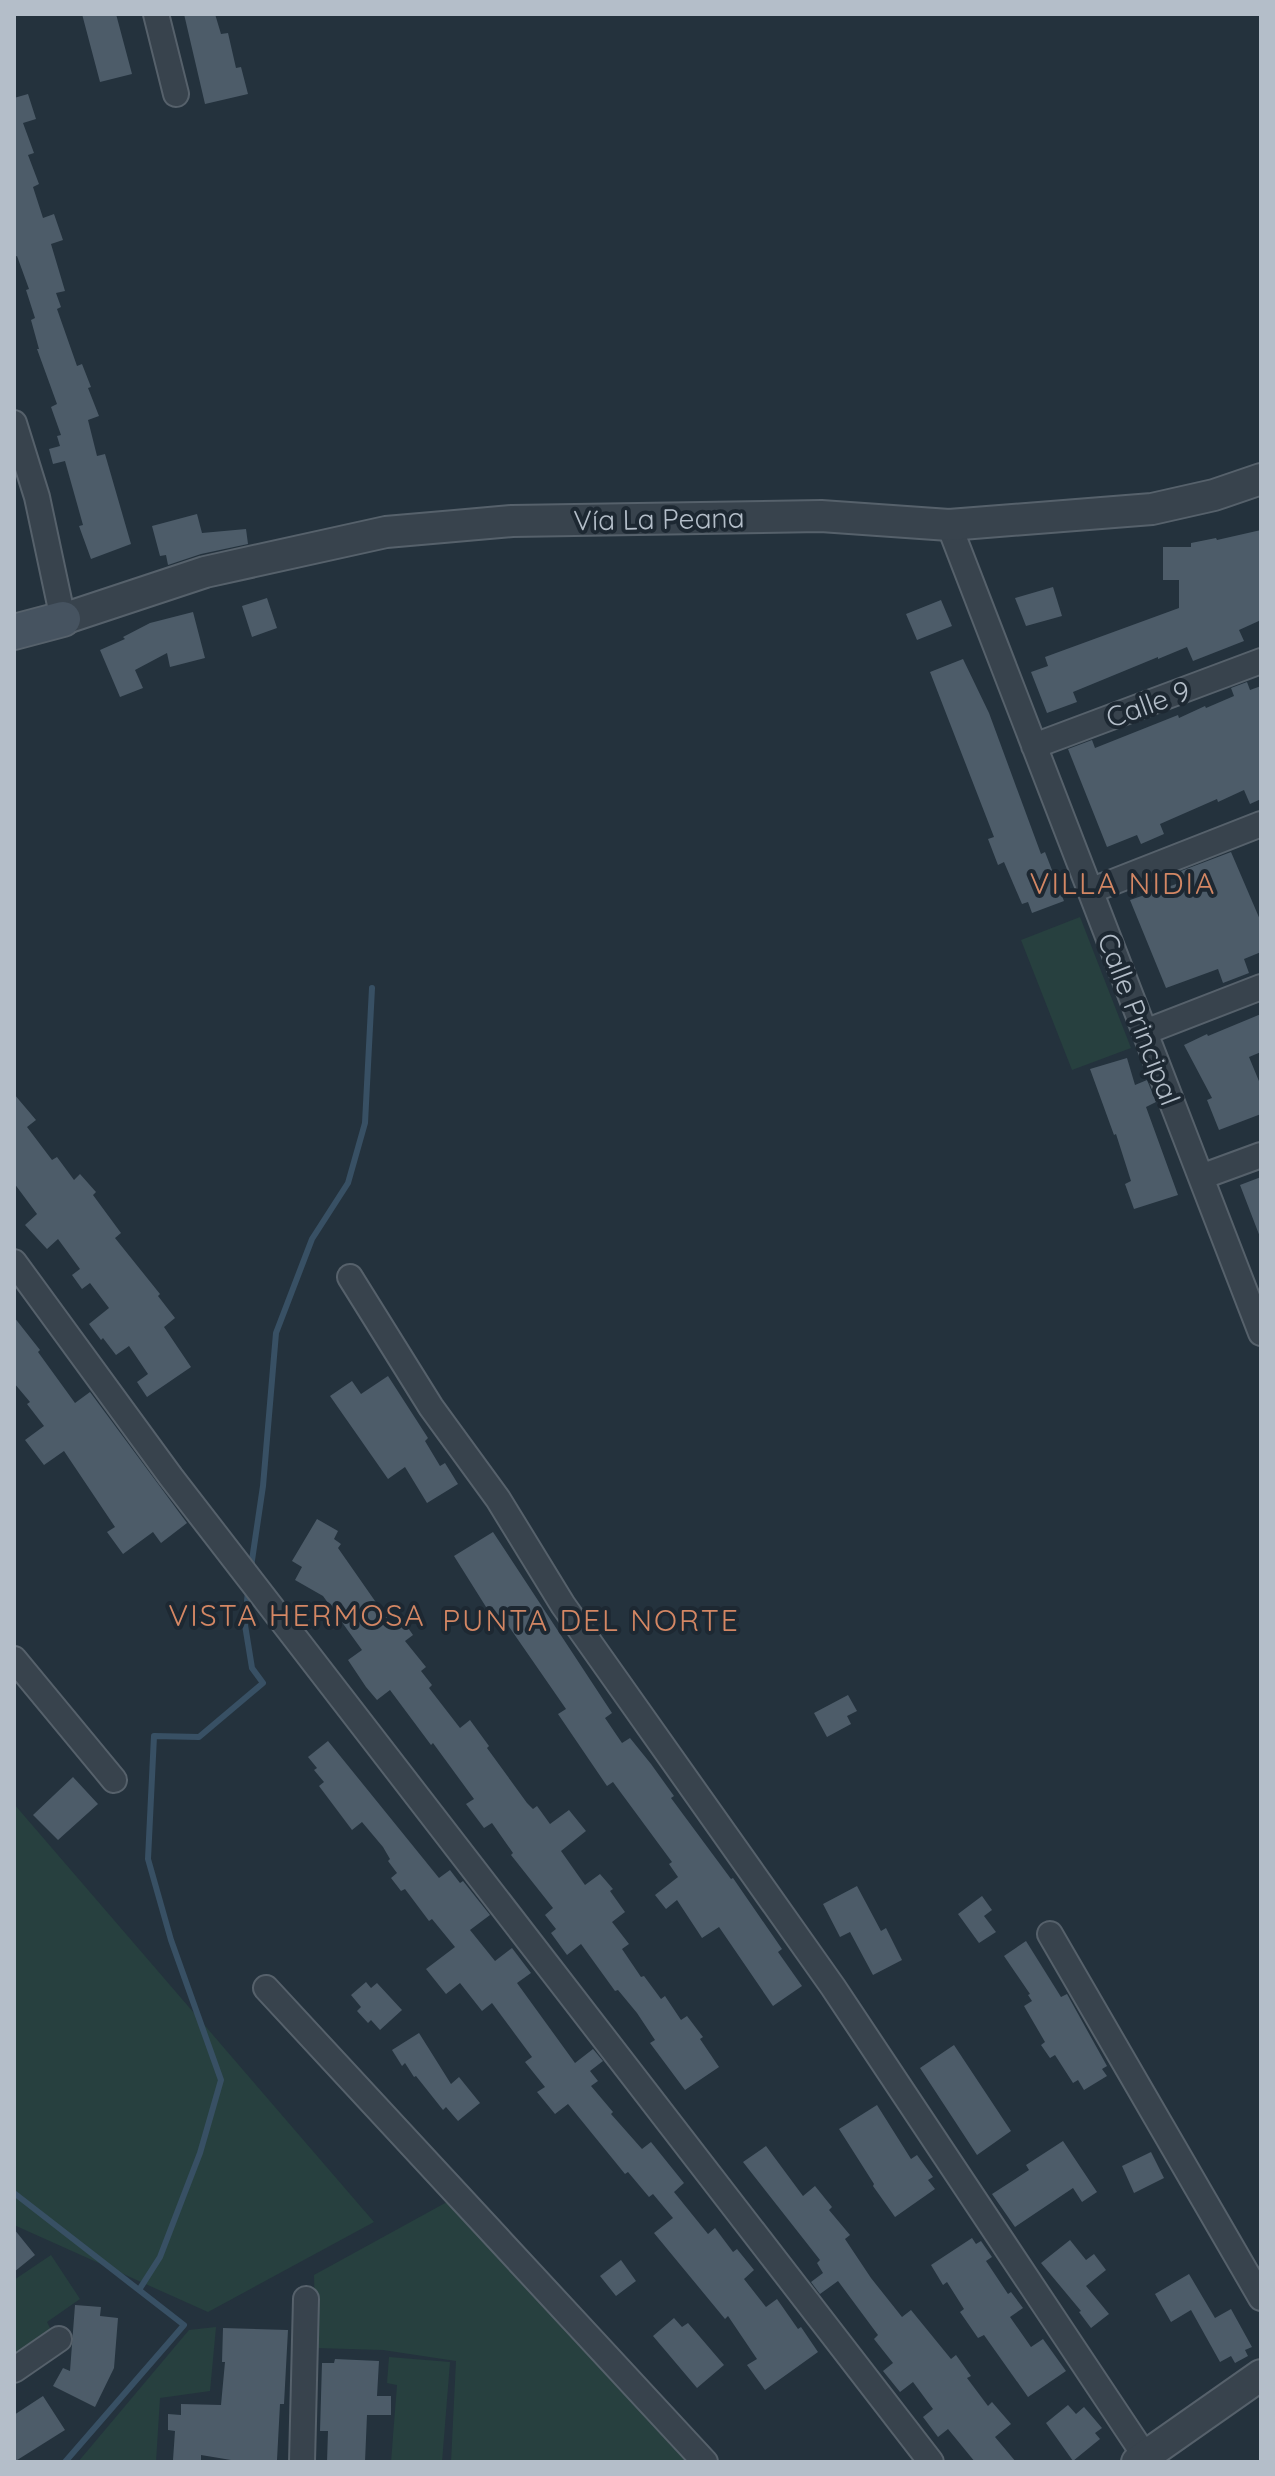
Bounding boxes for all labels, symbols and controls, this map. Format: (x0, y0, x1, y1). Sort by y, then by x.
street label: Vía La Peana (573, 500, 745, 537)
street label: Calle 9 (1101, 672, 1195, 735)
district label: VILLA NIDIA (1030, 864, 1216, 902)
street label: Calle Principal (1091, 928, 1188, 1110)
district label: VISTA HERMOSA (168, 1596, 426, 1634)
district label: PUNTA DEL NORTE (442, 1601, 740, 1639)

